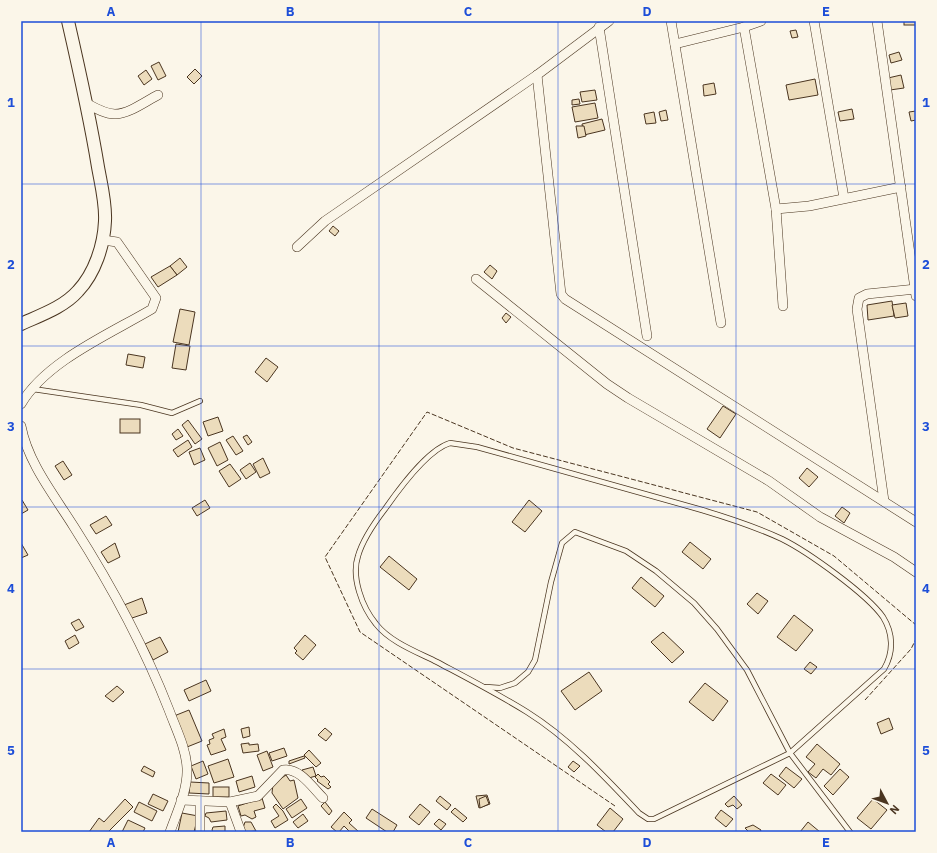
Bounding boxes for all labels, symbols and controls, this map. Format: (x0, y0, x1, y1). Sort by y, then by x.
text: A (107, 3, 116, 20)
text: B (286, 3, 295, 20)
text: C (464, 3, 473, 20)
text: D (642, 3, 652, 20)
text: E (822, 3, 830, 20)
text: 1 (7, 94, 15, 111)
text: 1 (922, 94, 930, 111)
text: 2 (7, 256, 15, 273)
text: 2 (922, 256, 930, 273)
text: 3 (7, 418, 15, 435)
text: 3 (922, 418, 930, 435)
text: 4 (7, 580, 15, 597)
text: 4 (922, 580, 930, 597)
text: 5 (7, 742, 15, 759)
text: 5 (922, 742, 930, 759)
north arrow (867, 783, 907, 823)
text: N (887, 802, 902, 817)
text: A (107, 834, 116, 851)
text: B (286, 834, 295, 851)
text: C (464, 834, 473, 851)
text: D (642, 834, 652, 851)
text: E (822, 834, 830, 851)

